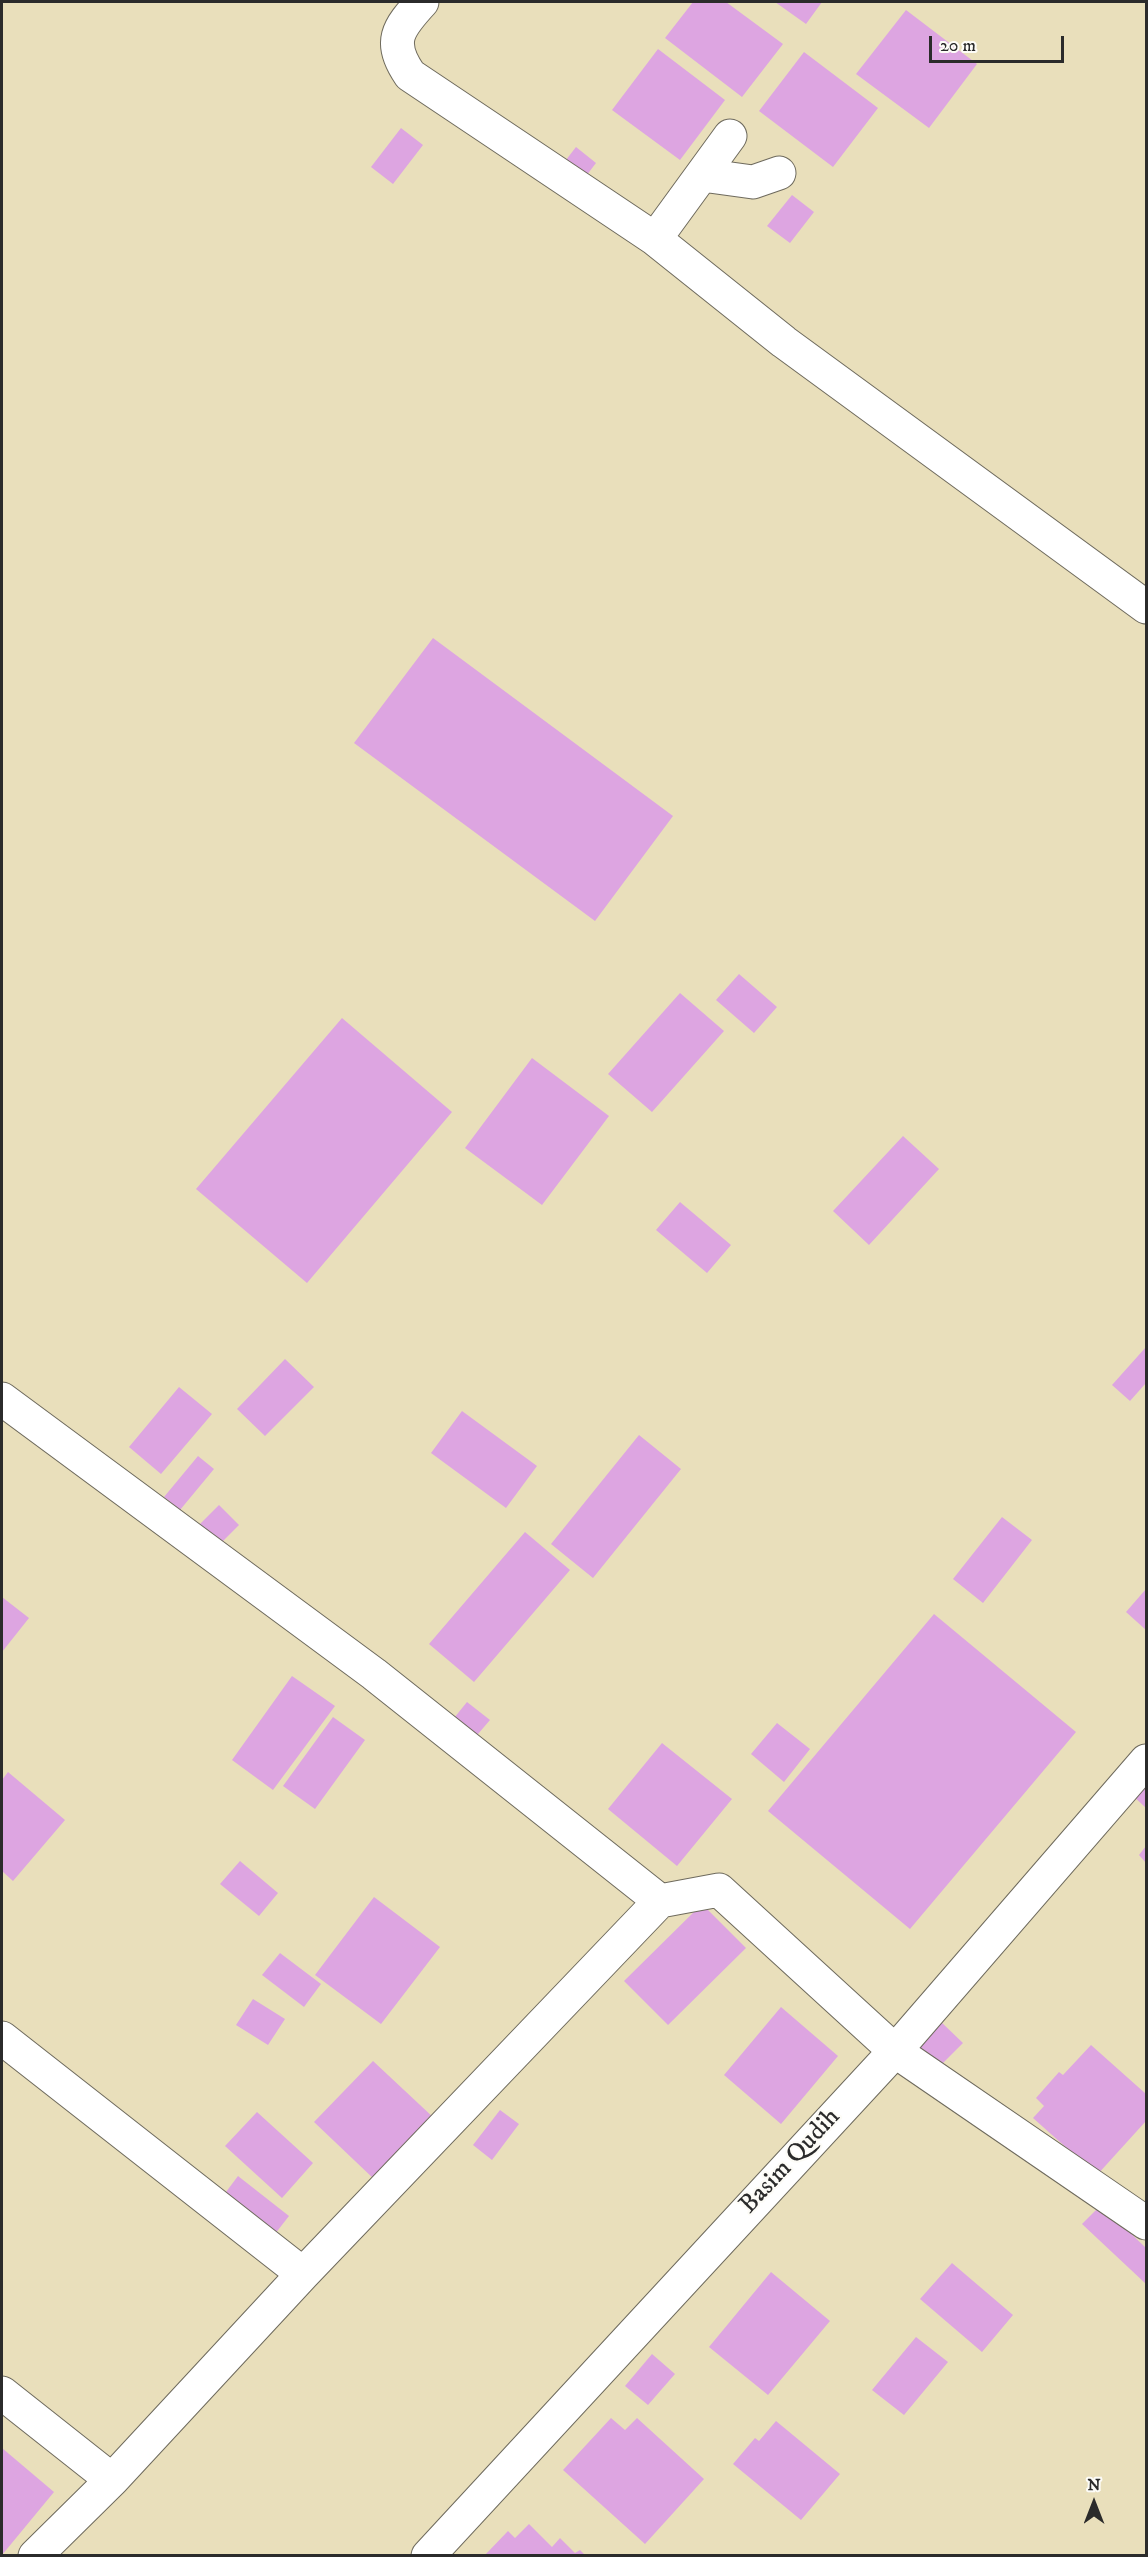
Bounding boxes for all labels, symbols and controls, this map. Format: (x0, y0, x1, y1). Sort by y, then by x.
scale bar (932, 24, 1067, 62)
text: 20 m (940, 35, 976, 57)
street label: Basim Qudih (734, 2103, 848, 2221)
north arrow (1064, 2473, 1124, 2533)
text: N (1087, 2475, 1101, 2495)

